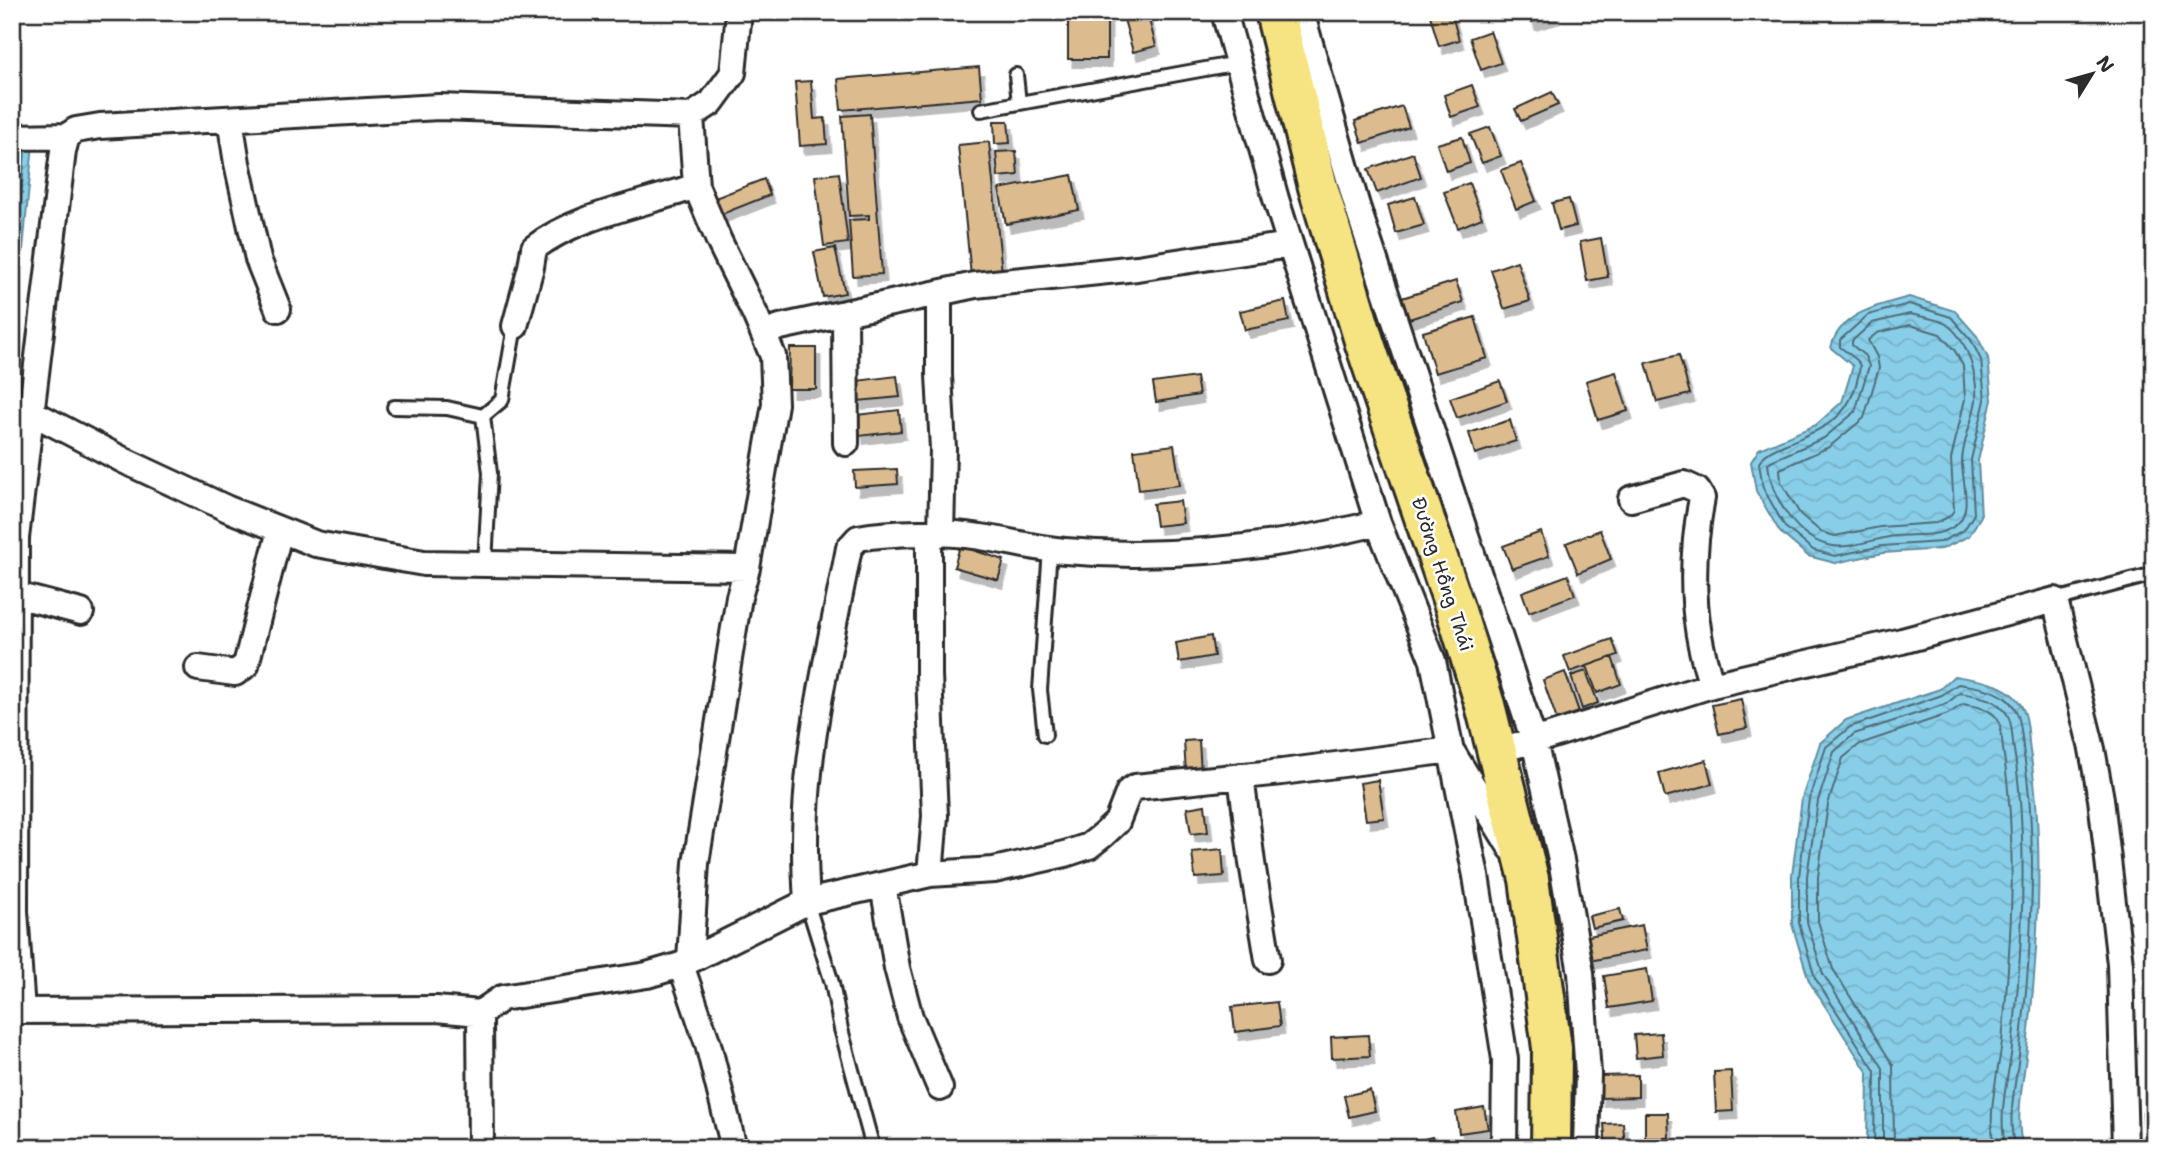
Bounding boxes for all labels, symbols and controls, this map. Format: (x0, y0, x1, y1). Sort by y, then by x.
north arrow (2058, 38, 2128, 108)
text: N (2091, 51, 2120, 78)
street label: Đường Hồng Thái (1406, 494, 1479, 655)

